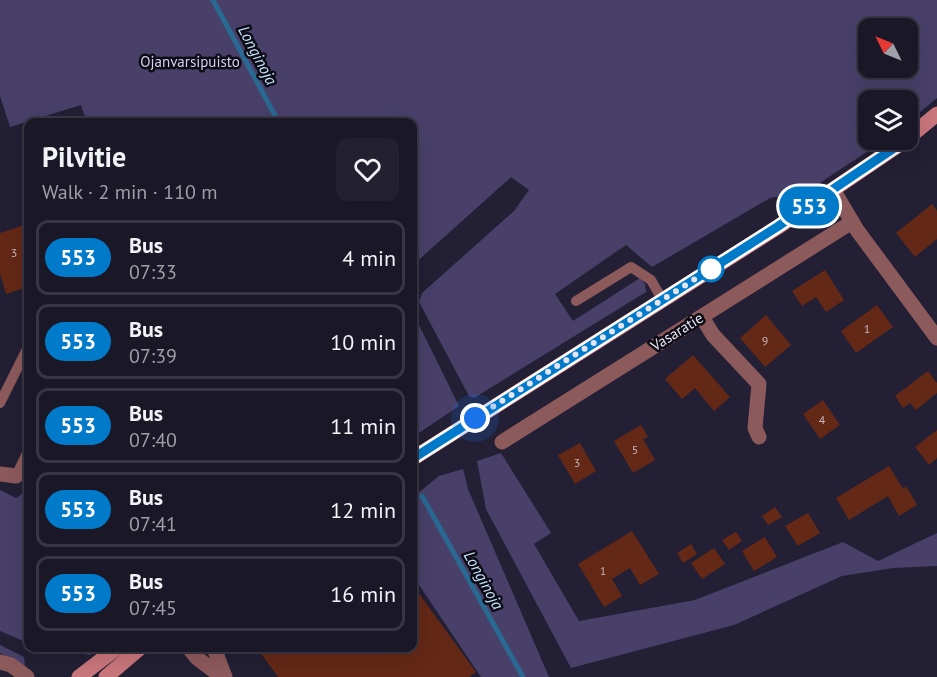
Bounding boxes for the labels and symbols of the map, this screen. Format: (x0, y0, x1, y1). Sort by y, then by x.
north arrow (858, 18, 918, 78)
water label: Longinoja (234, 22, 282, 88)
park label: Ojanvarsipuisto (140, 52, 240, 71)
line badge: 553 (774, 186, 844, 226)
house number: 3 (11, 245, 17, 260)
unlabelled marker (698, 256, 724, 282)
street label: Vasaratie (646, 308, 706, 356)
house number: 1 (864, 321, 870, 336)
house number: 9 (762, 333, 768, 348)
your location (460, 403, 490, 433)
house number: 4 (819, 412, 826, 427)
house number: 5 (632, 442, 638, 457)
house number: 3 (574, 455, 580, 470)
water label: Longinoja (460, 547, 508, 613)
house number: 1 (600, 563, 606, 578)

